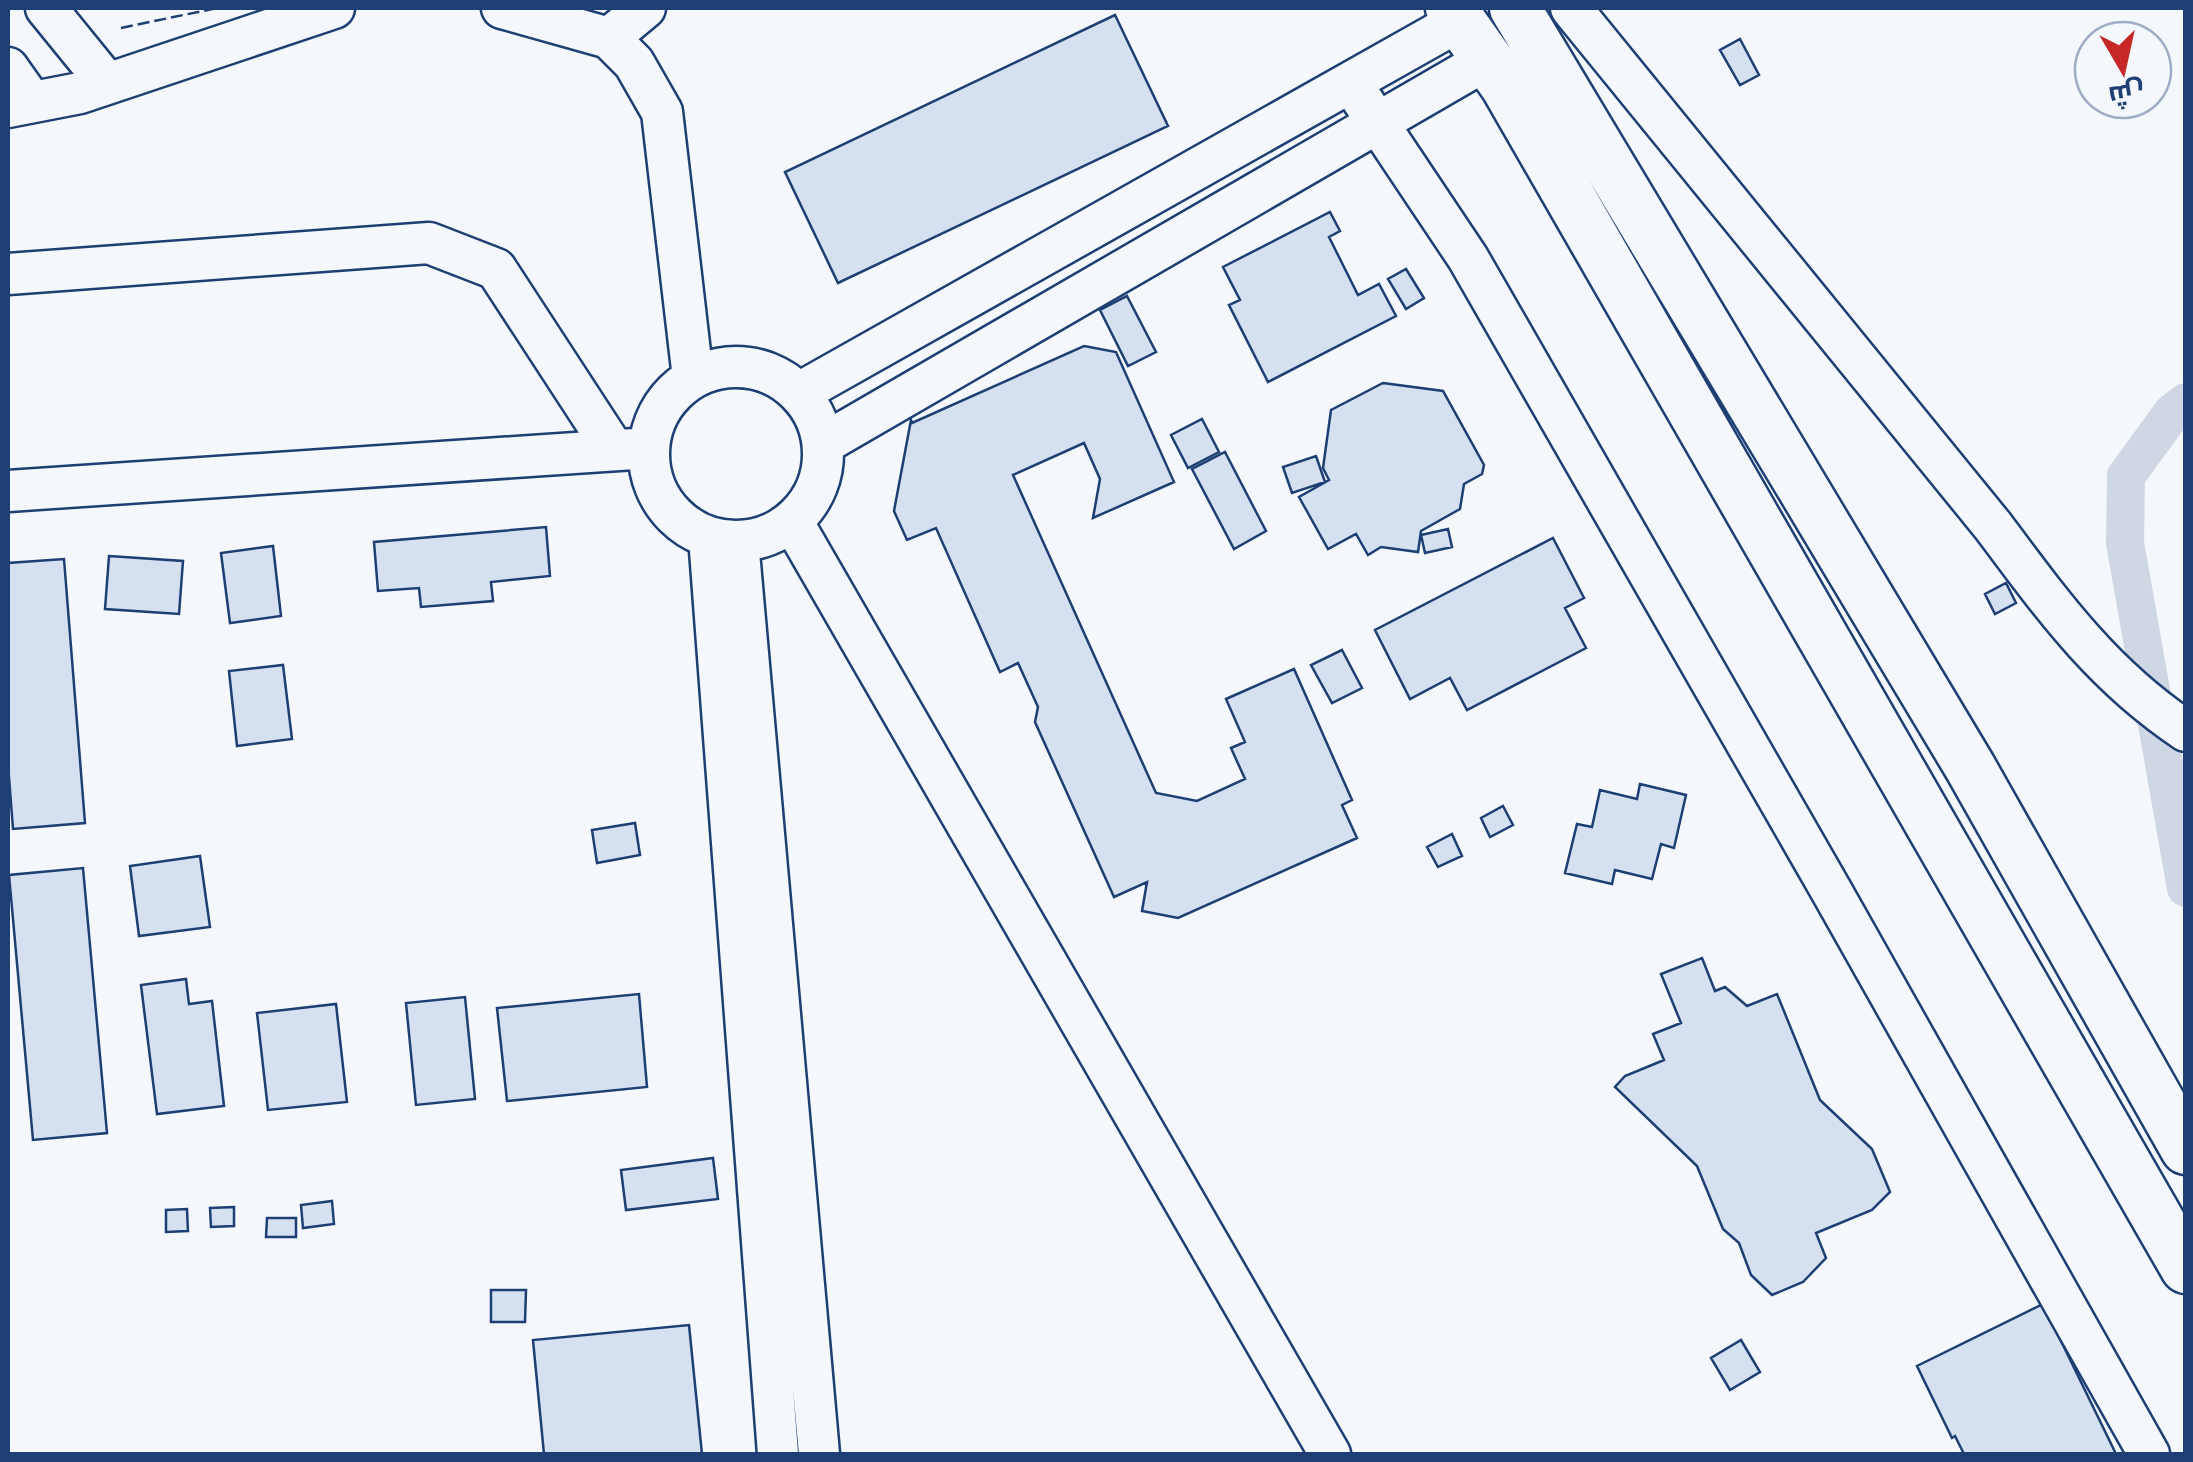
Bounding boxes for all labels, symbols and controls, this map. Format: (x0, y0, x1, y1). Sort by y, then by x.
north arrow (2073, 20, 2173, 120)
text: ش (2107, 75, 2147, 113)

